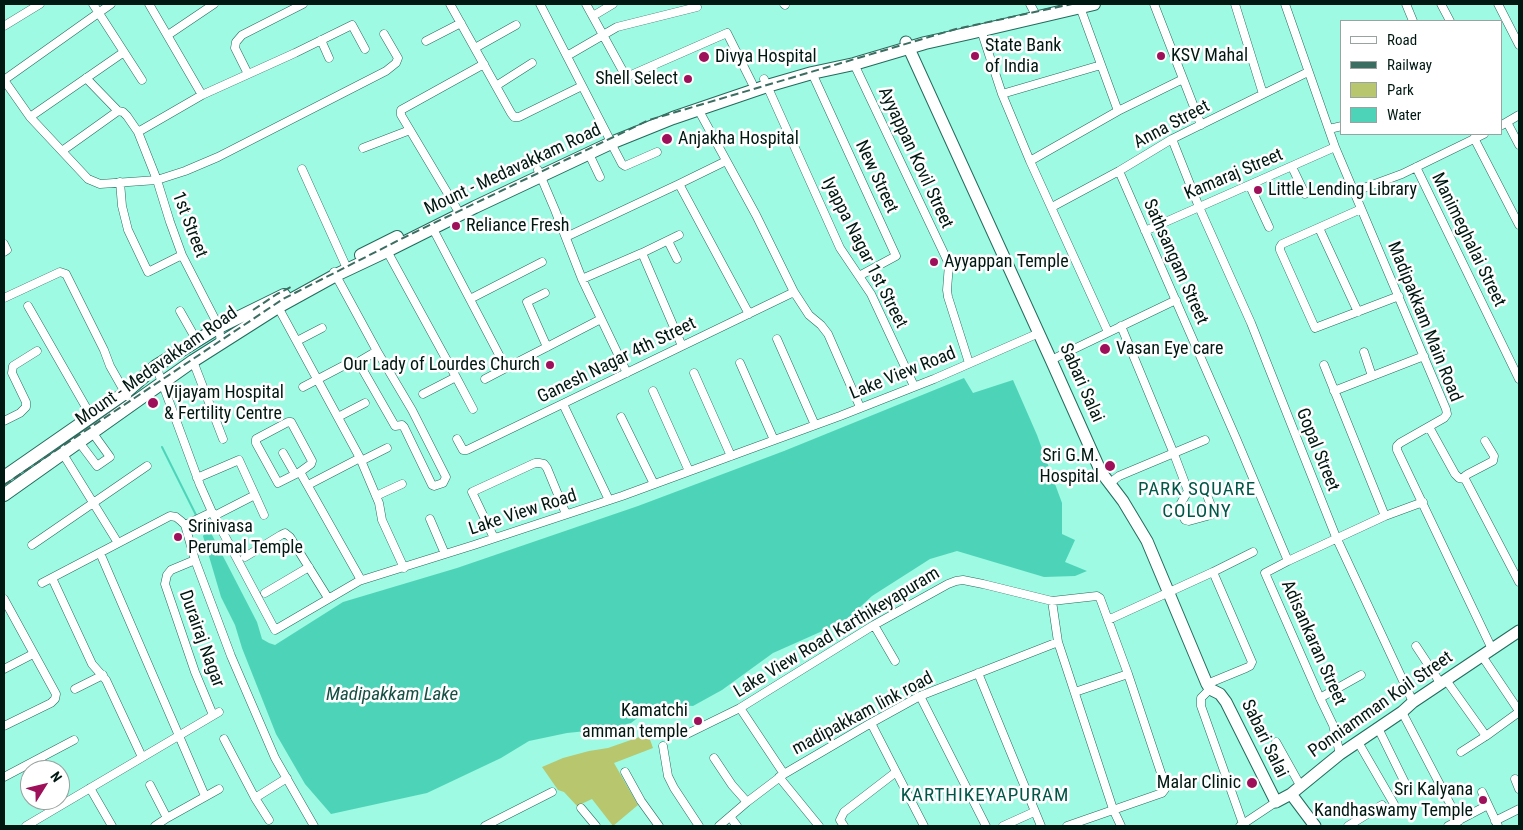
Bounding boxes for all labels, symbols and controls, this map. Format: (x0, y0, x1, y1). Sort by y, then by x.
legend (1340, 20, 1503, 135)
text: Road (1387, 31, 1417, 49)
place label: State Bank of India (985, 35, 1061, 78)
place label: KSV Mahal (1171, 45, 1248, 67)
place label: Divya Hospital (715, 46, 817, 68)
marker: Divya Hospital (697, 50, 711, 64)
marker: State Bank of India (969, 50, 981, 62)
marker: KSV Mahal (1155, 50, 1167, 62)
text: Railway (1387, 56, 1432, 74)
place label: Shell Select (595, 68, 678, 90)
marker: Shell Select (682, 73, 694, 85)
text: Park (1387, 81, 1414, 99)
street label: Ayyappan Kovil Street (873, 84, 957, 232)
street label: Anna Street (1130, 96, 1214, 154)
text: Water (1387, 106, 1421, 124)
street label: Mount - Medavakkam Road (421, 120, 605, 220)
place label: Anjakha Hospital (678, 128, 799, 150)
marker: Anjakha Hospital (660, 132, 674, 146)
street label: New Street (850, 137, 902, 217)
street label: Kamaraj Street (1182, 145, 1286, 205)
street label: Manimeghalai Street (1426, 169, 1510, 311)
street label: Iyappa Nagar 1st Street (817, 174, 911, 332)
place label: Little Lending Library (1268, 179, 1417, 201)
marker: Little Lending Library (1252, 184, 1264, 196)
street label: 1st Street (167, 189, 211, 261)
street label: Sathsangam Street (1138, 196, 1212, 328)
place label: Reliance Fresh (466, 215, 570, 237)
marker: Reliance Fresh (450, 220, 462, 232)
street label: Madipakkam Main Road (1382, 239, 1466, 405)
place label: Ayyappan Temple (944, 251, 1069, 273)
marker: Ayyappan Temple (928, 256, 940, 268)
street label: Mount - Medavakkam Road (72, 303, 242, 431)
street label: Ganesh Nagar 4th Street (534, 313, 700, 409)
place label: Vasan Eye care (1116, 338, 1223, 360)
street label: Sabari Salai (1054, 340, 1108, 426)
marker: Vasan Eye care (1098, 342, 1112, 356)
street label: Lake View Road (847, 343, 959, 405)
place label: Our Lady of Lourdes Church (343, 354, 540, 376)
marker: Our Lady of Lourdes Church (544, 359, 556, 371)
place label: Vijayam Hospital & Fertility Centre (164, 382, 284, 424)
marker: Vijayam Hospital & Fertility Centre (146, 396, 160, 410)
street label: Gopal Street (1291, 405, 1343, 495)
place label: Sri G.M. Hospital (1040, 445, 1099, 488)
marker: Sri G.M. Hospital (1103, 459, 1117, 473)
district label: PARK SQUARE COLONY (1137, 479, 1257, 523)
street label: Lake View Road (466, 485, 580, 541)
place label: Srinivasa Perumal Temple (188, 516, 303, 558)
marker: Srinivasa Perumal Temple (172, 531, 184, 543)
street label: Lake View Road Karthikeyapuram (730, 563, 944, 703)
street label: Adisankaran Street (1276, 577, 1350, 709)
street label: Durairaj Nagar (173, 588, 229, 690)
street label: Ponniamman Koil Street (1305, 647, 1457, 763)
street label: madipakkam link road (789, 668, 937, 760)
water label: Madipakkam Lake (326, 684, 458, 706)
street label: Sabari Salai (1236, 696, 1292, 782)
place label: Kamatchi amman temple (582, 700, 688, 742)
marker: Kamatchi amman temple (692, 715, 704, 727)
north arrow (20, 760, 70, 810)
text: N (47, 769, 65, 785)
place label: Malar Clinic (1157, 772, 1241, 794)
marker: Malar Clinic (1245, 776, 1259, 790)
place label: Sri Kalyana Kandhaswamy Temple (1314, 779, 1473, 822)
district label: KARTHIKEYAPURAM (899, 785, 1071, 807)
marker: Sri Kalyana Kandhaswamy Temple (1477, 794, 1489, 806)

